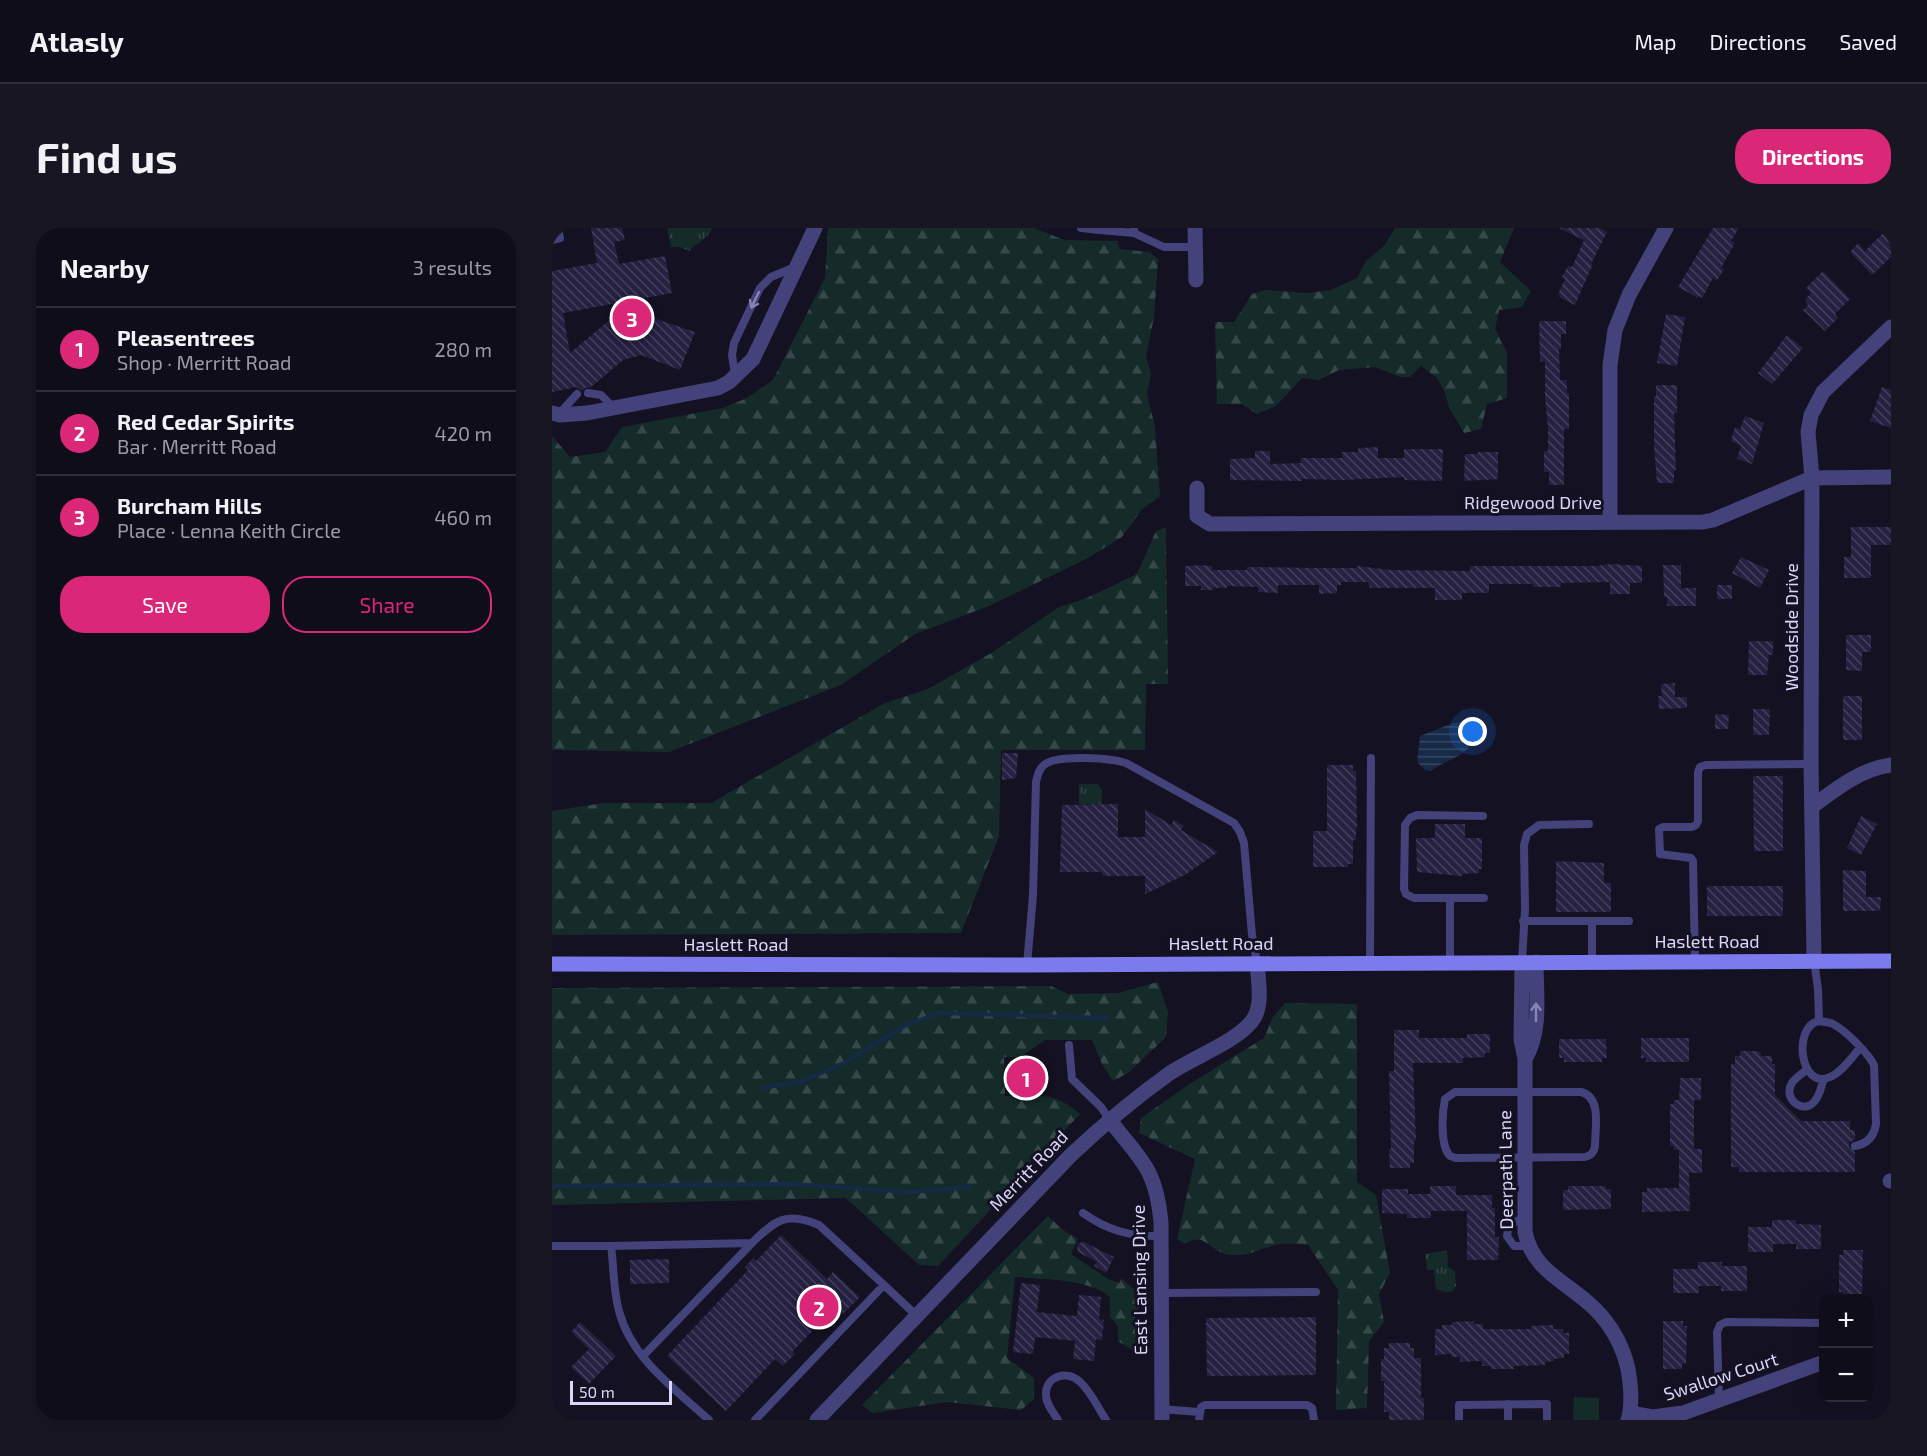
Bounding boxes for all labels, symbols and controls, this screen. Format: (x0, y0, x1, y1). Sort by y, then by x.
text: Atlasly (30, 24, 124, 58)
text: Map (1634, 29, 1677, 54)
text: Directions (1710, 29, 1806, 54)
text: Saved (1839, 29, 1897, 54)
button: Directions (1735, 129, 1891, 184)
text: Find us (36, 131, 178, 181)
text: Nearby (60, 252, 149, 283)
text: 3 results (413, 255, 492, 279)
one-way arrow (748, 290, 760, 308)
pin: 3 (612, 296, 652, 340)
text: Pleasentrees (117, 324, 255, 350)
text: 1 (75, 337, 84, 361)
text: 280 m (435, 337, 492, 361)
text: Shop · Merritt Road (117, 350, 291, 374)
text: Red Cedar Spirits (117, 408, 294, 434)
text: 2 (74, 421, 85, 445)
text: 420 m (434, 421, 492, 445)
text: Bar · Merritt Road (117, 434, 277, 458)
street label: Ridgewood Drive (1464, 491, 1602, 513)
text: Burcham Hills (117, 492, 262, 518)
text: 3 (74, 505, 85, 529)
text: 460 m (434, 505, 492, 529)
text: Place · Lenna Keith Circle (117, 518, 341, 542)
street label: Woodside Drive (1780, 563, 1802, 691)
button: Save (60, 576, 270, 633)
button: Share (282, 576, 492, 633)
your location (1458, 717, 1487, 746)
street label: Haslett Road (1654, 930, 1760, 952)
street label: Haslett Road (1168, 932, 1274, 954)
street label: Haslett Road (683, 933, 789, 955)
one-way arrow (1530, 1002, 1542, 1022)
pin: 1 (1006, 1056, 1046, 1100)
street label: Deerpath Lane (1493, 1110, 1517, 1230)
street label: Merritt Road (984, 1125, 1072, 1215)
street label: East Lansing Drive (1127, 1205, 1151, 1355)
pin: 2 (800, 1284, 838, 1330)
map controls (1819, 1294, 1873, 1402)
button: + (1819, 1294, 1873, 1348)
street label: Swallow Court (1661, 1347, 1781, 1405)
button: − (1819, 1348, 1873, 1402)
scale bar (570, 1378, 672, 1406)
text: 50 m (579, 1382, 615, 1401)

